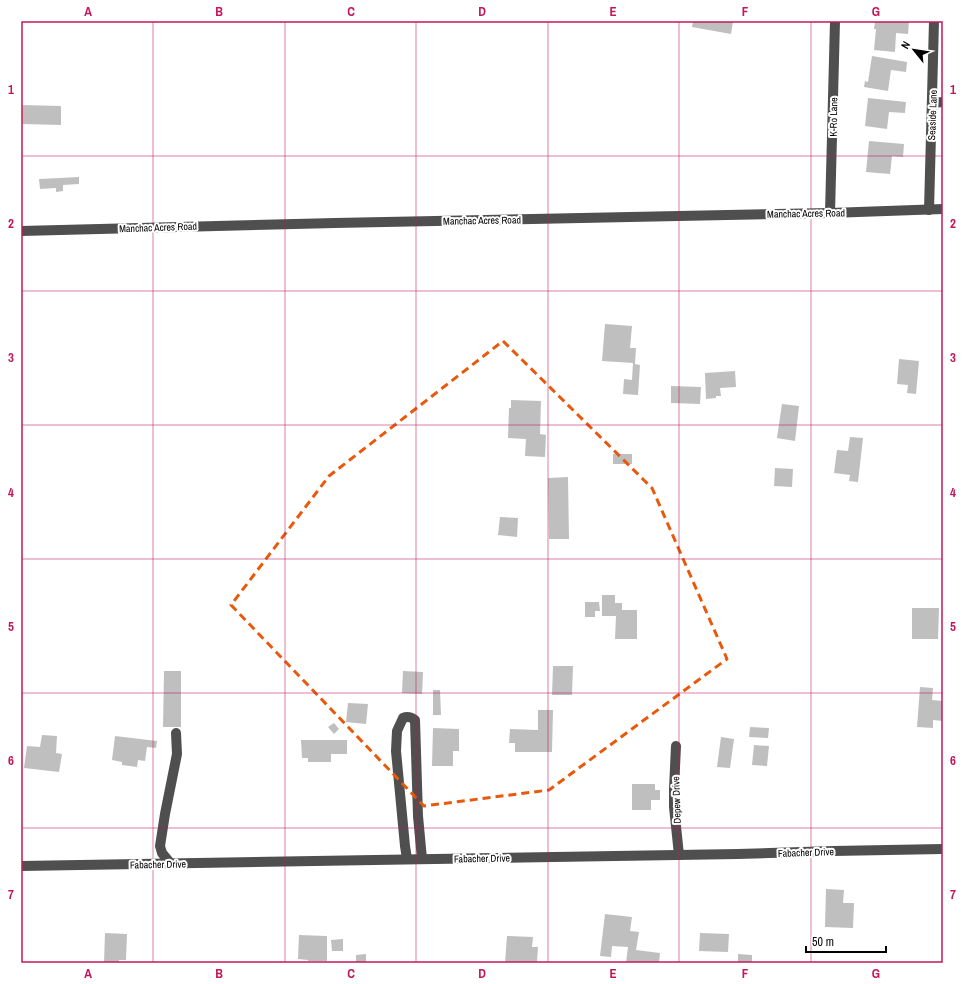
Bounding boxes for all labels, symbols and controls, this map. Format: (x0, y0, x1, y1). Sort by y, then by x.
text: A (84, 3, 92, 20)
text: B (215, 3, 223, 20)
text: C (347, 3, 355, 20)
text: D (478, 3, 486, 20)
text: E (609, 3, 617, 20)
text: F (742, 3, 749, 20)
text: G (872, 3, 880, 20)
north arrow (894, 30, 934, 70)
text: N (898, 39, 913, 51)
text: 1 (8, 81, 14, 98)
text: 1 (950, 81, 956, 98)
street label: Seaside Lane (925, 89, 940, 141)
street label: K-Ro Lane (827, 97, 840, 137)
street label: Manchac Acres Road (767, 206, 845, 221)
street label: Manchac Acres Road (443, 213, 521, 228)
text: 2 (8, 215, 14, 232)
text: 2 (950, 215, 956, 232)
street label: Manchac Acres Road (119, 220, 197, 235)
text: 3 (8, 349, 14, 366)
text: 3 (950, 349, 956, 366)
text: 4 (8, 484, 14, 501)
text: 4 (950, 484, 956, 501)
text: 5 (8, 618, 14, 635)
text: 5 (950, 618, 956, 635)
text: 6 (8, 752, 14, 769)
text: 6 (950, 752, 956, 769)
street label: Depew Drive (669, 776, 684, 824)
street label: Fabacher Drive (778, 845, 835, 860)
street label: Fabacher Drive (454, 852, 511, 865)
street label: Fabacher Drive (130, 858, 187, 871)
text: 7 (8, 886, 14, 903)
text: 7 (950, 886, 956, 903)
scale bar (806, 928, 886, 954)
text: 50 m (812, 934, 834, 950)
text: A (84, 965, 92, 982)
text: B (215, 965, 223, 982)
text: C (347, 965, 355, 982)
text: D (478, 965, 486, 982)
text: E (609, 965, 617, 982)
text: F (742, 965, 749, 982)
text: G (872, 965, 880, 982)

